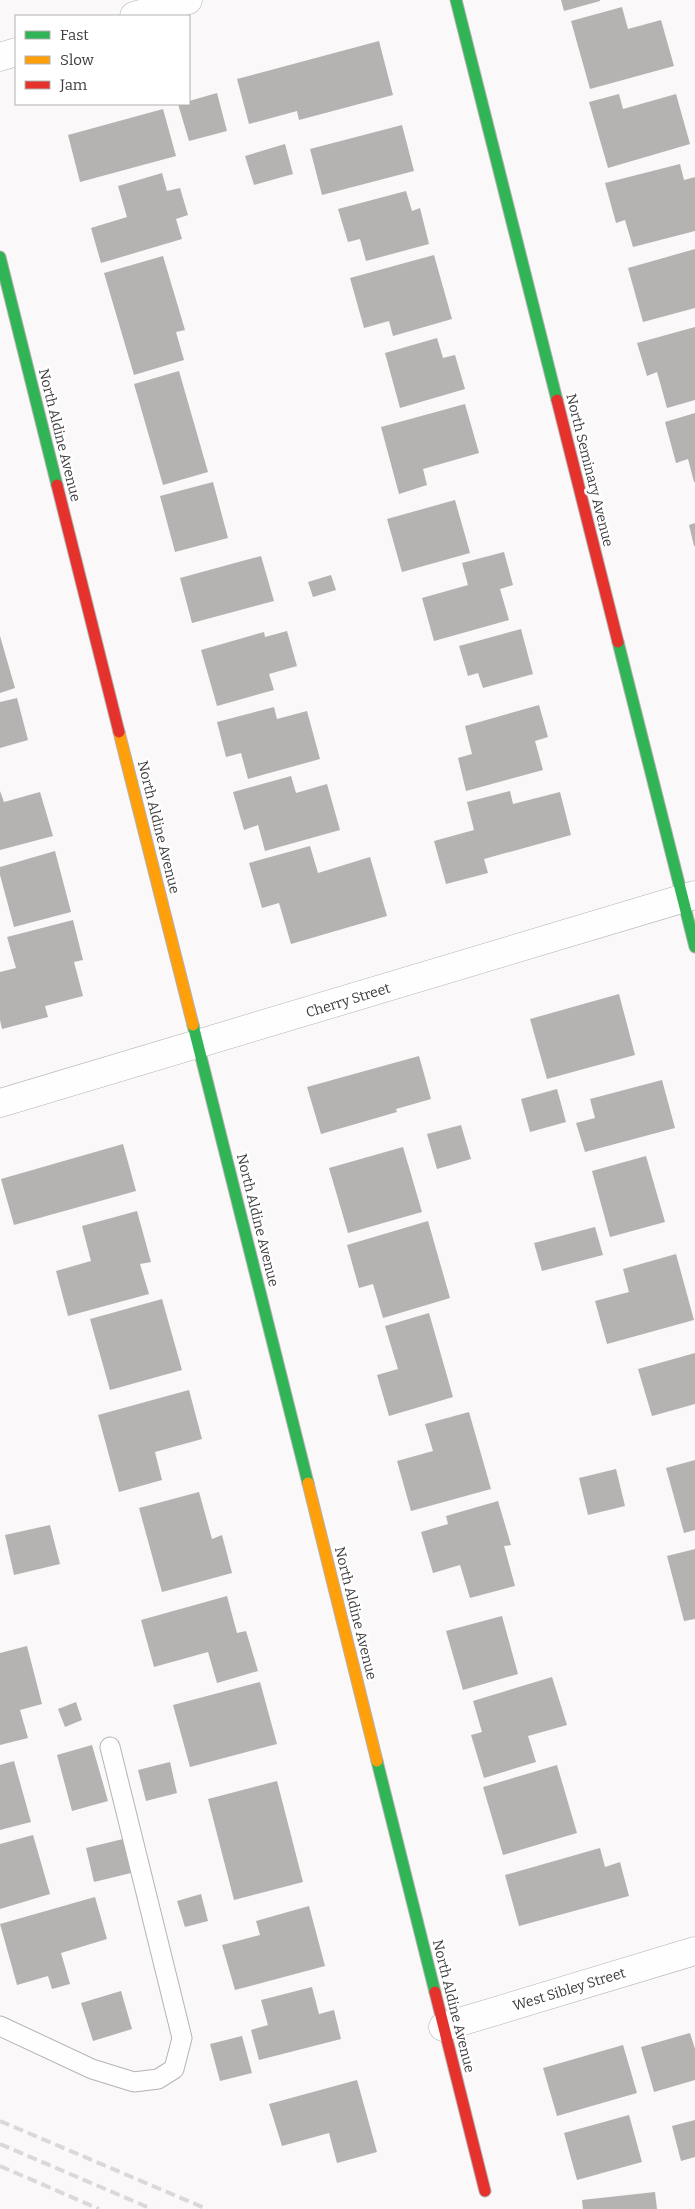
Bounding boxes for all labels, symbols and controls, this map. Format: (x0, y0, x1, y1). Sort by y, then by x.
legend (15, 15, 190, 105)
text: Fast (60, 26, 89, 44)
text: Slow (60, 51, 95, 69)
text: Jam (59, 76, 88, 94)
street label: North Aldine Avenue (35, 367, 84, 503)
street label: North Seminary Avenue (562, 392, 617, 548)
street label: North Aldine Avenue (134, 759, 183, 895)
street label: Cherry Street (304, 980, 392, 1021)
street label: North Aldine Avenue (233, 1152, 282, 1288)
street label: North Aldine Avenue (331, 1545, 380, 1681)
street label: North Aldine Avenue (429, 1938, 478, 2074)
street label: West Sibley Street (511, 1964, 628, 2015)

